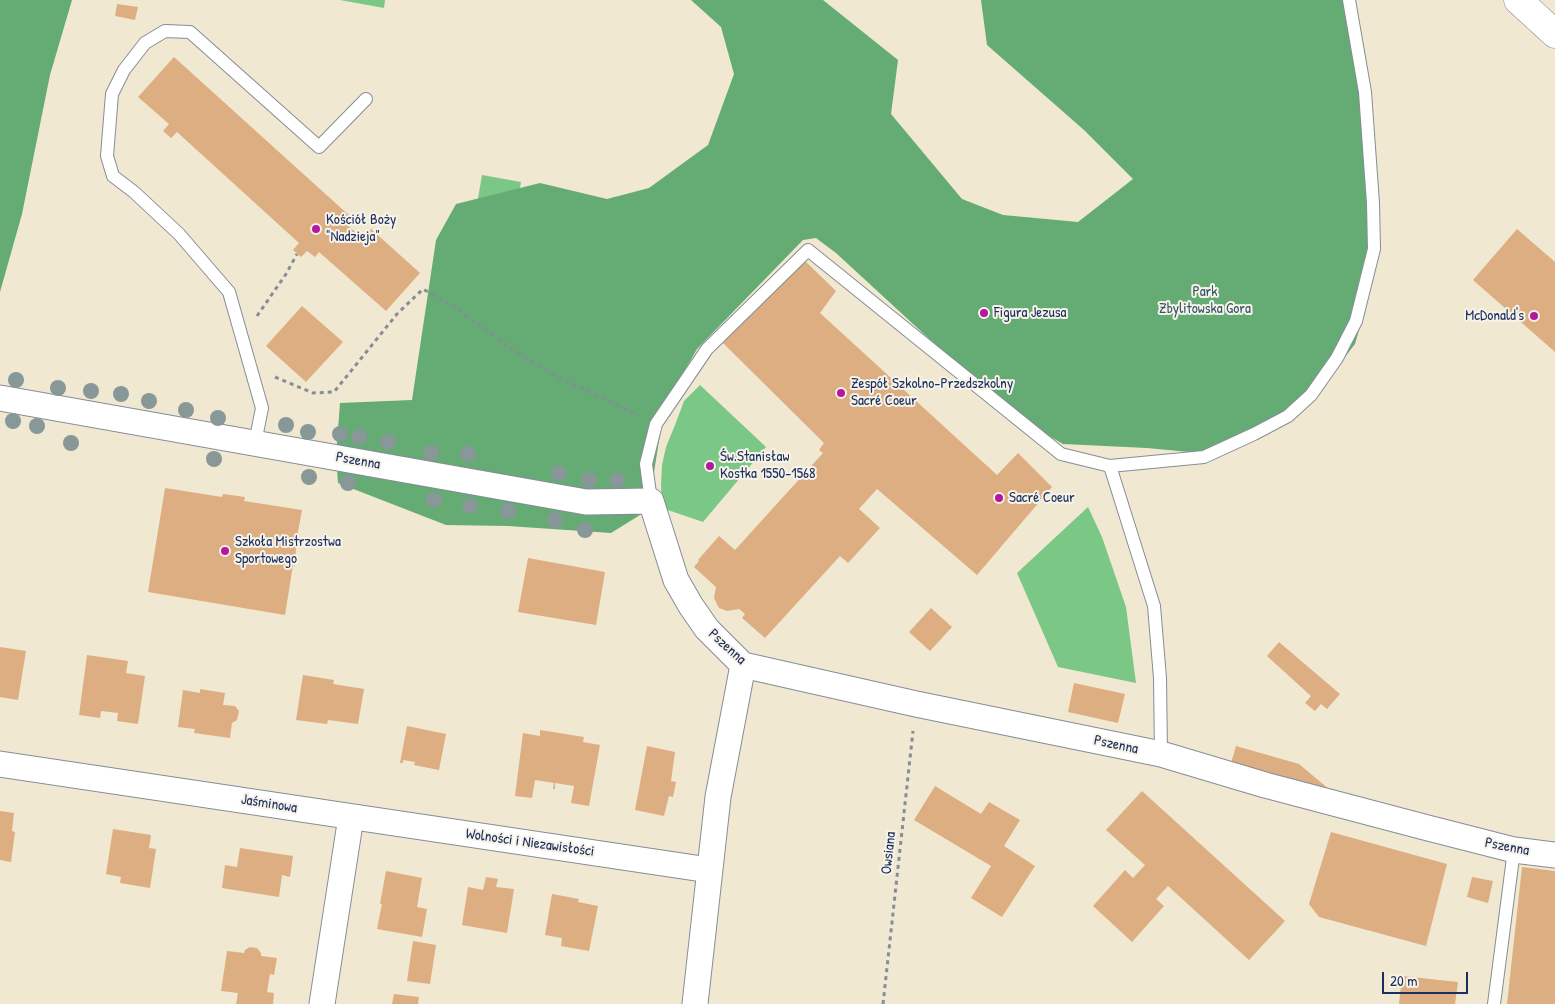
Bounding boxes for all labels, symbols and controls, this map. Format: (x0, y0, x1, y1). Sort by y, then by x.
place label: Kościół Boży "Nadzieja" (326, 211, 396, 246)
marker: Kościół Boży "Nadzieja" (310, 223, 322, 235)
park label: Park Zbylitowska Gora (1159, 283, 1251, 318)
place label: Figura Jezusa (994, 304, 1066, 322)
marker: Figura Jezusa (978, 307, 990, 319)
place label: McDonald's (1465, 307, 1524, 325)
marker: McDonald's (1528, 310, 1540, 322)
place label: Zespół Szkolno-Przedszkolny Sacré Coeur (851, 375, 1013, 410)
marker: Zespół Szkolno-Przedszkolny Sacré Coeur (835, 387, 847, 399)
street label: Pszenna (334, 448, 382, 474)
place label: Św.Stanisław Kostka 1550-1568 (720, 448, 816, 483)
marker: Św.Stanisław Kostka 1550-1568 (704, 460, 716, 472)
place label: Sacré Coeur (1009, 489, 1075, 507)
marker: Sacré Coeur (993, 492, 1005, 504)
place label: Szkoła Mistrzostwa Sportowego (235, 533, 341, 568)
marker: Szkoła Mistrzostwa Sportowego (219, 545, 231, 557)
street label: Pszenna (704, 625, 750, 669)
street label: Pszenna (1092, 732, 1140, 758)
street label: Jaśminowa (240, 791, 298, 817)
street label: Wolności i Niezawisłości (465, 825, 595, 861)
street label: Owsiana (878, 831, 900, 875)
street label: Pszenna (1483, 834, 1531, 860)
scale bar (1385, 962, 1471, 994)
text: 20 m (1390, 970, 1417, 991)

